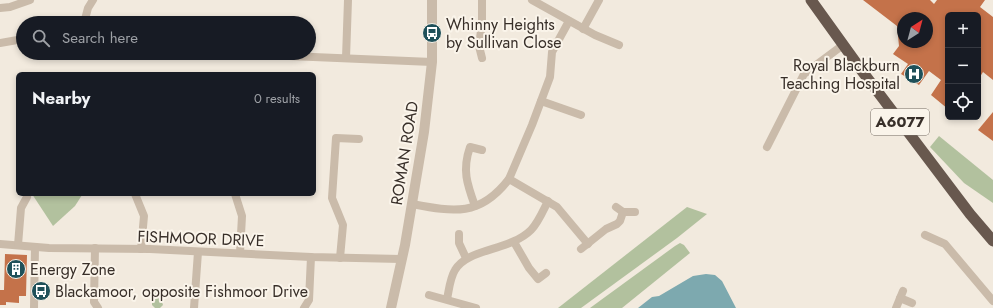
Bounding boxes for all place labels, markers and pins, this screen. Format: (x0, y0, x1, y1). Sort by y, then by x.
place label: Whinny Heights by Sullivan Close (446, 13, 561, 54)
bus stop icon: Whinny Heights by Sullivan Close (421, 22, 443, 44)
place label: Royal Blackburn Teaching Hospital (781, 54, 900, 95)
hospital icon: Royal Blackburn Teaching Hospital (903, 63, 925, 85)
building icon: Energy Zone (5, 258, 27, 280)
place label: Energy Zone (30, 258, 115, 281)
bus stop icon: Blackamoor, opposite Fishmoor Drive (30, 280, 52, 302)
place label: Blackamoor, opposite Fishmoor Drive (55, 280, 308, 303)

